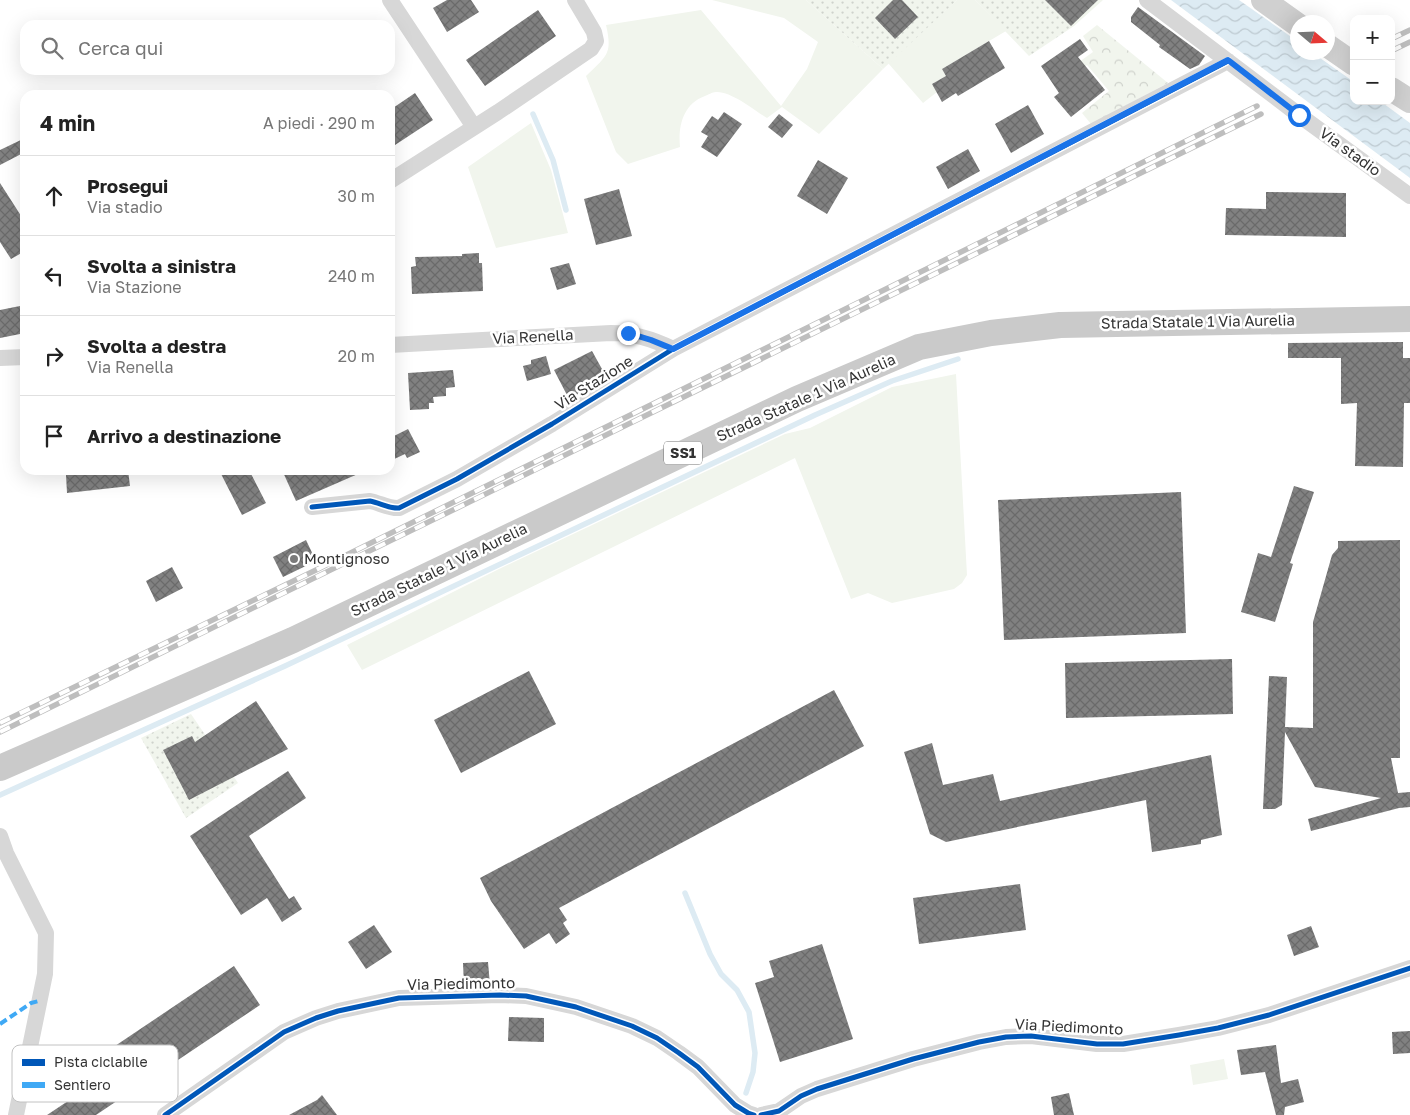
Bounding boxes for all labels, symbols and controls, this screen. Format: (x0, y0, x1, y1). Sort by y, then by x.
north arrow (1290, 15, 1335, 60)
map controls (1350, 15, 1395, 105)
button: + (1350, 15, 1395, 60)
search box (20, 20, 395, 75)
icon: search (38, 34, 66, 62)
text: Cerca qui (78, 36, 163, 59)
button: − (1350, 60, 1395, 105)
route start (1288, 104, 1311, 127)
text: 4 min (40, 110, 95, 136)
text: A piedi · 290 m (263, 113, 375, 133)
street label: Via stadio (1317, 123, 1385, 179)
text: Prosegui (87, 174, 168, 197)
icon: ahead (40, 182, 68, 210)
text: 30 m (338, 186, 375, 206)
text: Via stadio (87, 197, 163, 217)
text: Svolta a sinistra (87, 254, 236, 277)
icon: left (40, 262, 68, 290)
text: 240 m (328, 266, 375, 286)
text: Via Stazione (87, 277, 182, 297)
street label: Strada Statale 1 Via Aurelia (1101, 310, 1295, 332)
route end (617, 322, 640, 345)
street label: Via Renella (492, 325, 574, 347)
text: Svolta a destra (87, 334, 226, 357)
icon: right (40, 342, 68, 370)
text: 20 m (338, 346, 375, 366)
street label: Strada Statale 1 Via Aurelia (713, 349, 898, 445)
street label: Via Stazione (551, 351, 636, 413)
text: Via Renella (87, 357, 173, 377)
icon: arrive (40, 422, 68, 450)
text: Arrivo a destinazione (87, 424, 281, 447)
road number: SS1 (664, 442, 702, 464)
street label: Strada Statale 1 Via Aurelia (347, 518, 530, 620)
place label: Montignoso (304, 549, 389, 567)
marker: Montignoso (288, 553, 300, 565)
street label: Via Piedimonto (407, 973, 515, 993)
street label: Via Piedimonto (1014, 1014, 1124, 1038)
legend (12, 1045, 178, 1102)
text: Pista ciclabile (54, 1053, 148, 1070)
text: Sentiero (54, 1076, 111, 1093)

